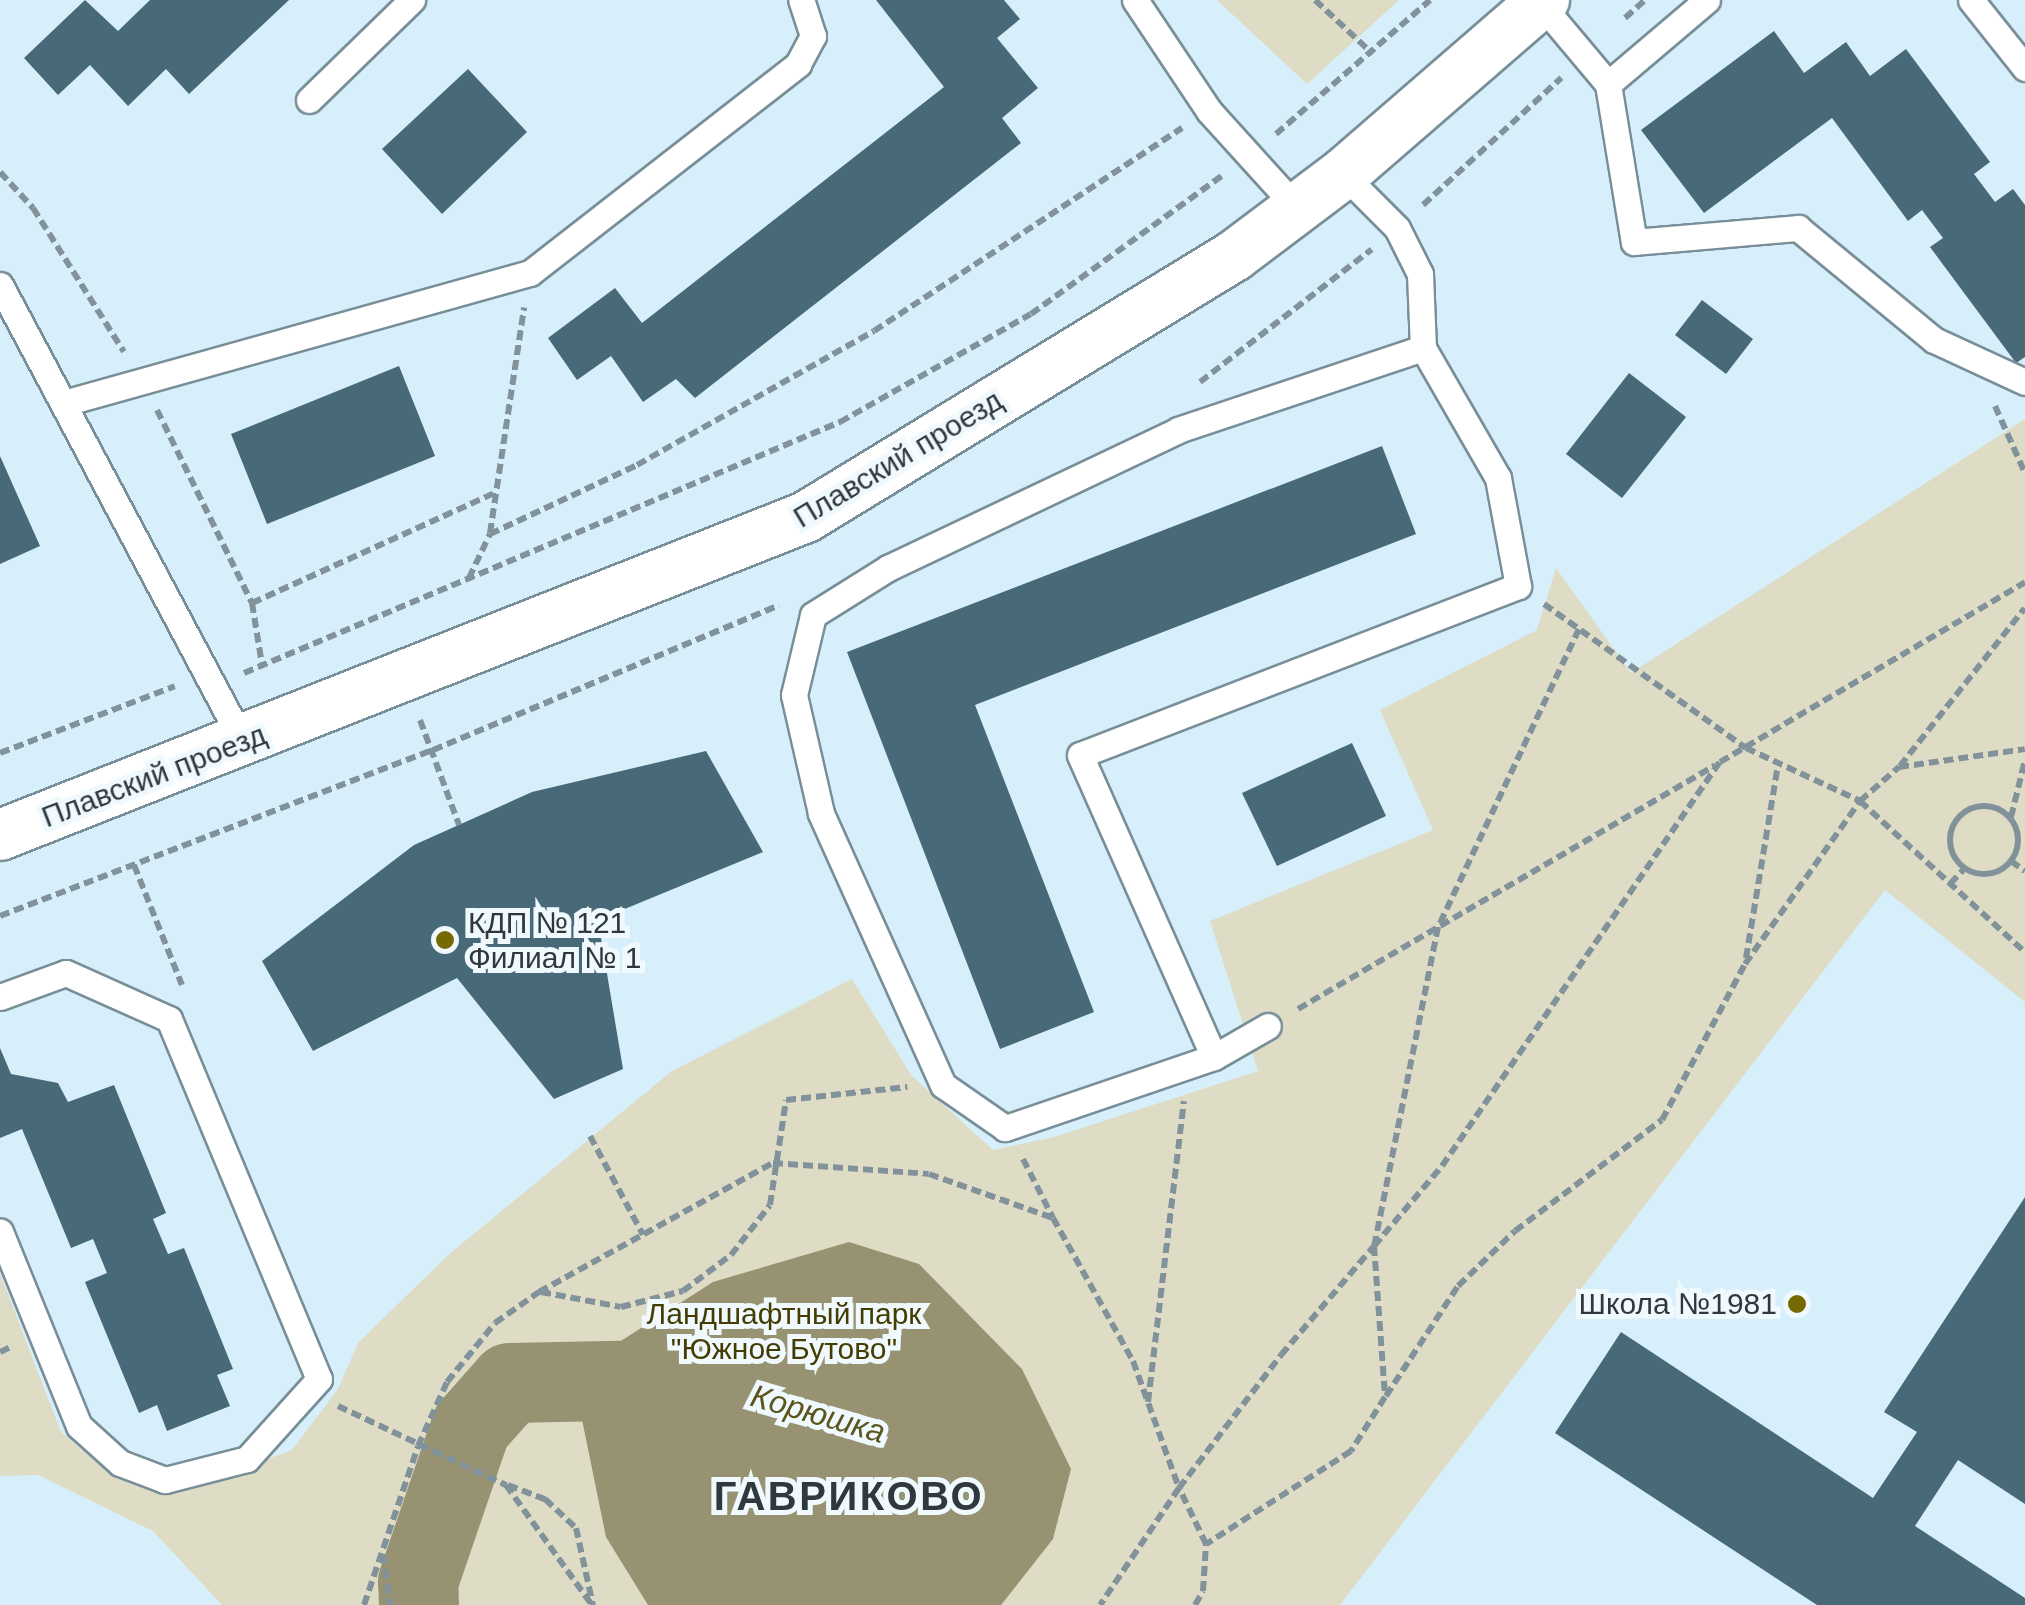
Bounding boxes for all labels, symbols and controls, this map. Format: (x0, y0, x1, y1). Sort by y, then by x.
street label: Плавский проезд (787, 382, 1009, 536)
street label: Плавский проезд (37, 717, 271, 835)
place label: КДП № 121 Филиал № 1 (468, 905, 642, 976)
marker: КДП № 121 Филиал № 1 (432, 927, 458, 953)
place label: Школа №1981 (1579, 1286, 1777, 1322)
marker: Школа №1981 (1786, 1293, 1808, 1315)
park label: Ландшафтный парк "Южное Бутово" (647, 1296, 921, 1366)
water label: Корюшка (746, 1377, 890, 1451)
district label: ГАВРИКОВО (714, 1472, 984, 1520)

